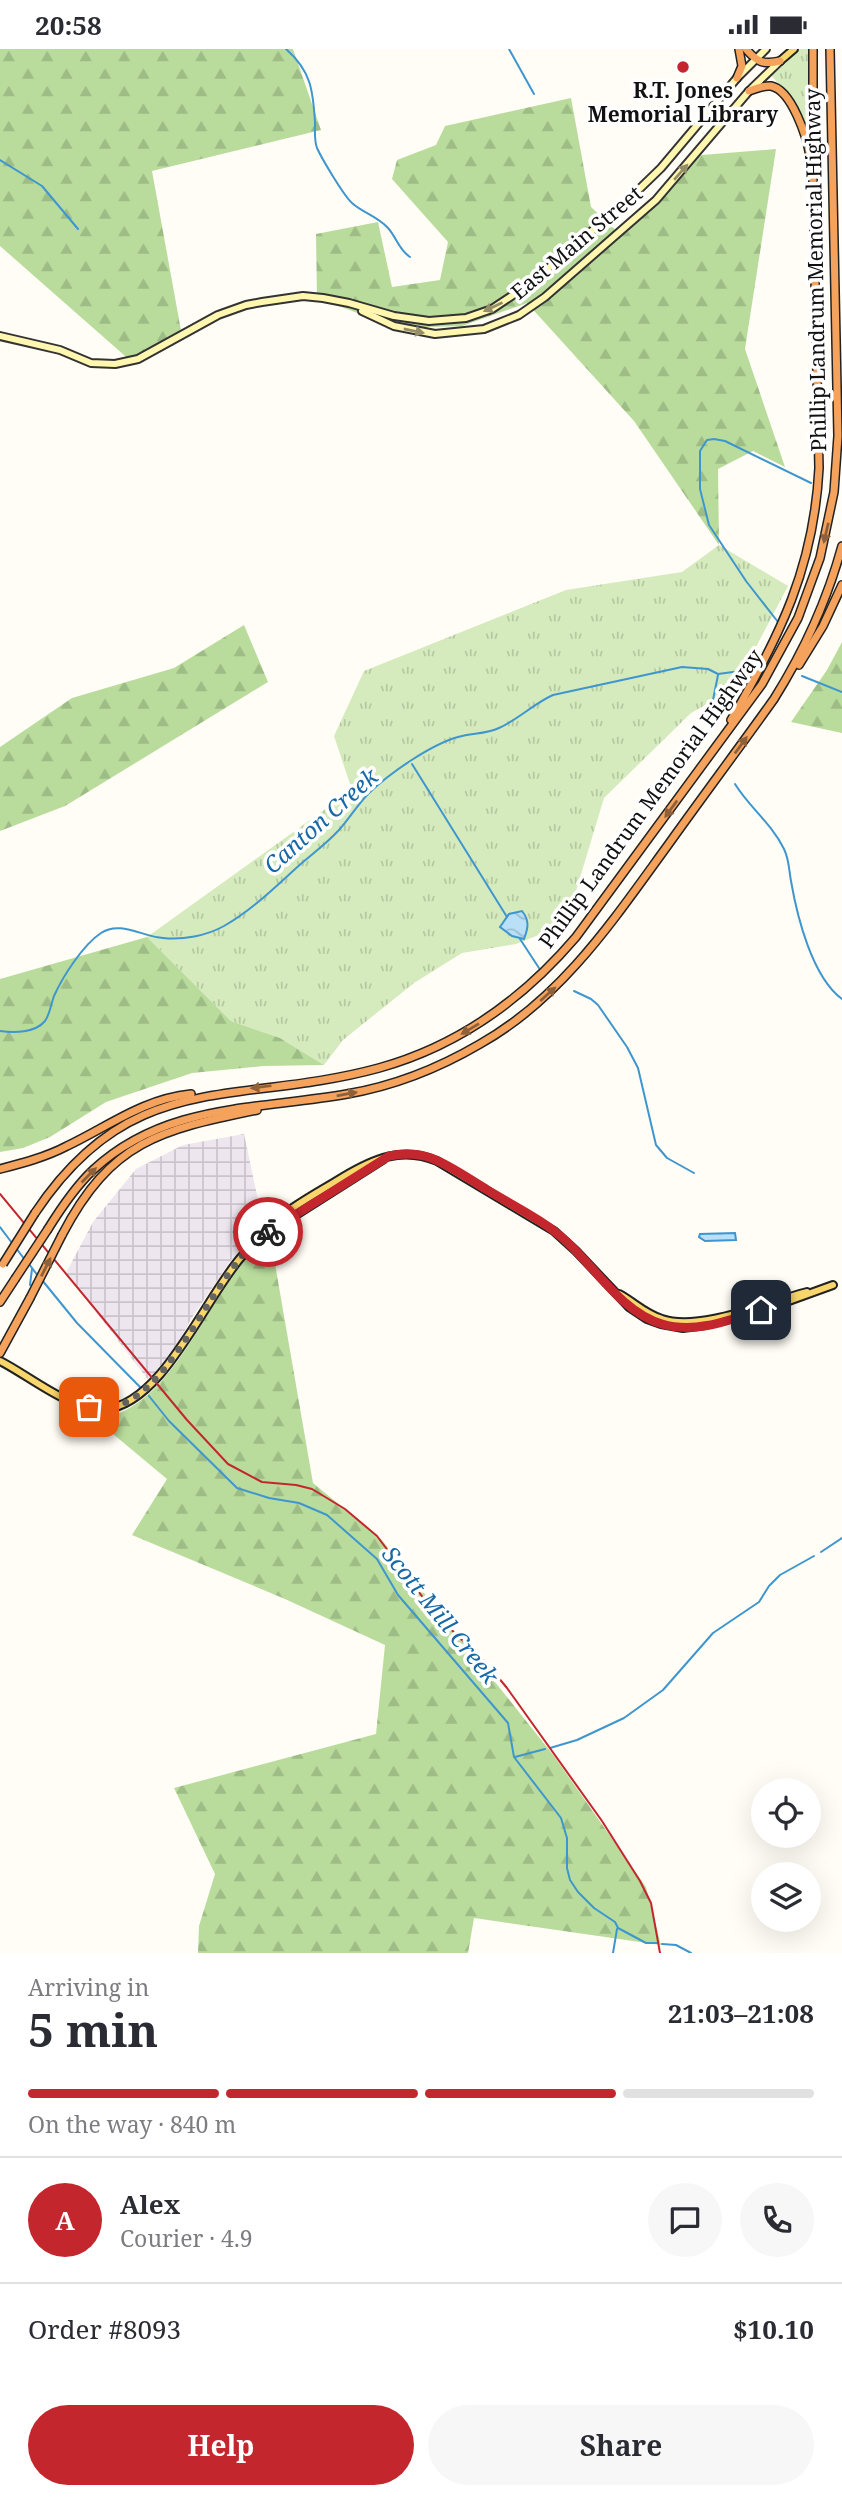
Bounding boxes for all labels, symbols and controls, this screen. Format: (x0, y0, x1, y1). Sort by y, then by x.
text: 20:58 (35, 7, 102, 43)
marker: R.T. Jones Memorial Library (675, 59, 691, 75)
place label: R.T. Jones Memorial Library (588, 76, 779, 128)
street label: Phillip Landrum Memorial Highway (798, 88, 832, 452)
one-way arrow (673, 163, 688, 180)
street label: East Main Street (505, 179, 648, 305)
one-way arrow (483, 301, 503, 313)
one-way arrow (403, 325, 425, 336)
one-way arrow (821, 522, 832, 544)
street label: Phillip Landrum Memorial Highway (532, 643, 768, 954)
one-way arrow (734, 736, 748, 754)
water label: Canton Creek (256, 760, 385, 880)
one-way arrow (665, 800, 679, 818)
one-way arrow (539, 986, 556, 1002)
one-way arrow (460, 1022, 479, 1035)
one-way arrow (250, 1082, 272, 1093)
one-way arrow (336, 1088, 358, 1099)
one-way arrow (80, 1167, 97, 1183)
courier (233, 1197, 303, 1267)
icon: bike (249, 1213, 287, 1251)
one-way arrow (39, 1256, 51, 1276)
pin (731, 1280, 791, 1340)
icon: home (742, 1291, 780, 1329)
pin (59, 1377, 119, 1437)
icon: bag (70, 1388, 108, 1426)
water label: Scott Mill Creek (375, 1539, 507, 1691)
map controls (751, 1778, 821, 1932)
button: locate (751, 1778, 821, 1848)
button: layers (751, 1862, 821, 1932)
text: Arriving in (28, 1971, 149, 2003)
text: 21:03–21:08 (668, 1995, 814, 2031)
text: 5 min (28, 1998, 158, 2060)
text: On the way · 840 m (28, 2108, 236, 2140)
button: chat (648, 2183, 722, 2257)
button: phone (740, 2183, 814, 2257)
text: Alex (120, 2186, 180, 2222)
text: A (55, 2202, 75, 2238)
text: Courier · 4.9 (120, 2222, 253, 2254)
text: Order #8093 (28, 2311, 181, 2347)
text: $10.10 (733, 2311, 814, 2347)
button: Help (28, 2405, 414, 2485)
button: Share (428, 2405, 814, 2485)

